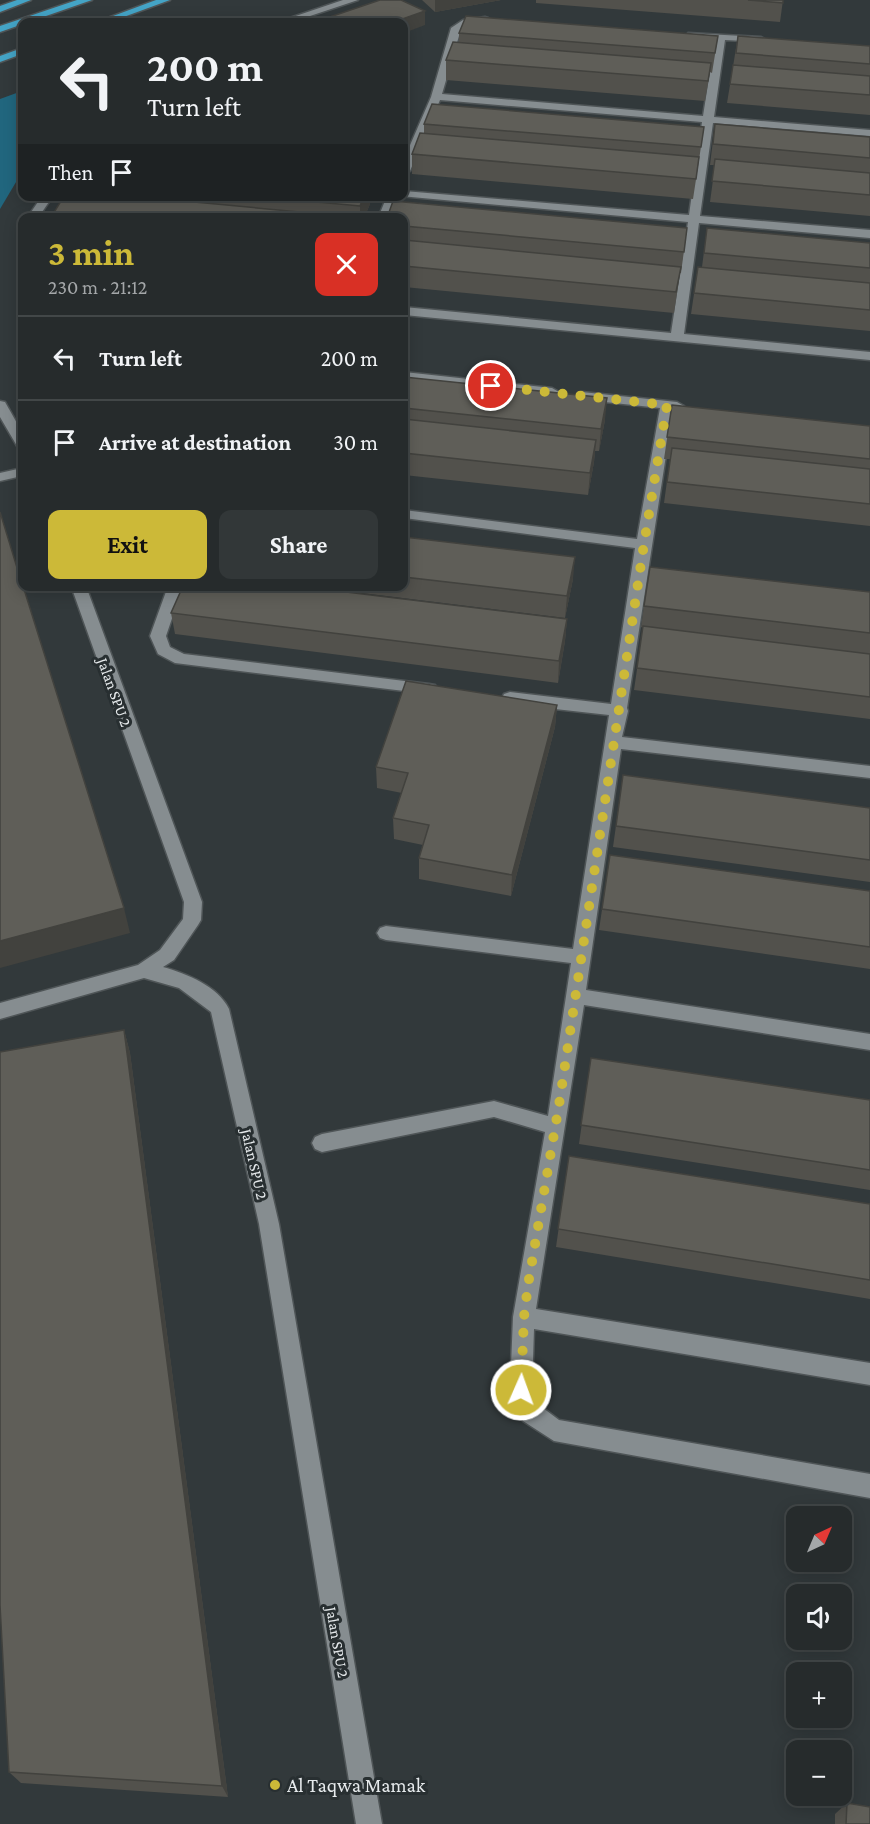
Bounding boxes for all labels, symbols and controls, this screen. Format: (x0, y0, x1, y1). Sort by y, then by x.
icon: left (48, 42, 126, 120)
text: 200 m (147, 43, 263, 90)
text: Turn left (147, 92, 241, 122)
icon: arrive (105, 156, 138, 189)
text: Then (48, 160, 93, 185)
text: 3 min (48, 233, 134, 273)
button: close (315, 233, 378, 296)
text: 230 m · 21:12 (48, 276, 147, 298)
icon: left (48, 342, 81, 375)
text: Turn left (99, 346, 182, 371)
text: 200 m (321, 346, 378, 371)
pin (465, 360, 516, 411)
icon: arrive (474, 369, 507, 402)
icon: arrive (48, 426, 81, 459)
text: Arrive at destination (99, 430, 291, 455)
text: 30 m (333, 430, 378, 455)
button: Exit (48, 510, 207, 579)
button: Share (219, 510, 378, 579)
street label: Jalan SPU 2 (93, 654, 135, 730)
street label: Jalan SPU 2 (237, 1125, 271, 1202)
position arrow (489, 1358, 553, 1422)
north arrow (786, 1506, 852, 1572)
map controls (786, 1506, 852, 1806)
button: sound (786, 1584, 852, 1650)
street label: Jalan SPU 2 (322, 1603, 352, 1679)
button: + (786, 1662, 852, 1728)
button: − (786, 1740, 852, 1806)
place label: Al Taqwa Mamak (287, 1774, 426, 1797)
marker: Al Taqwa Mamak (268, 1778, 282, 1792)

